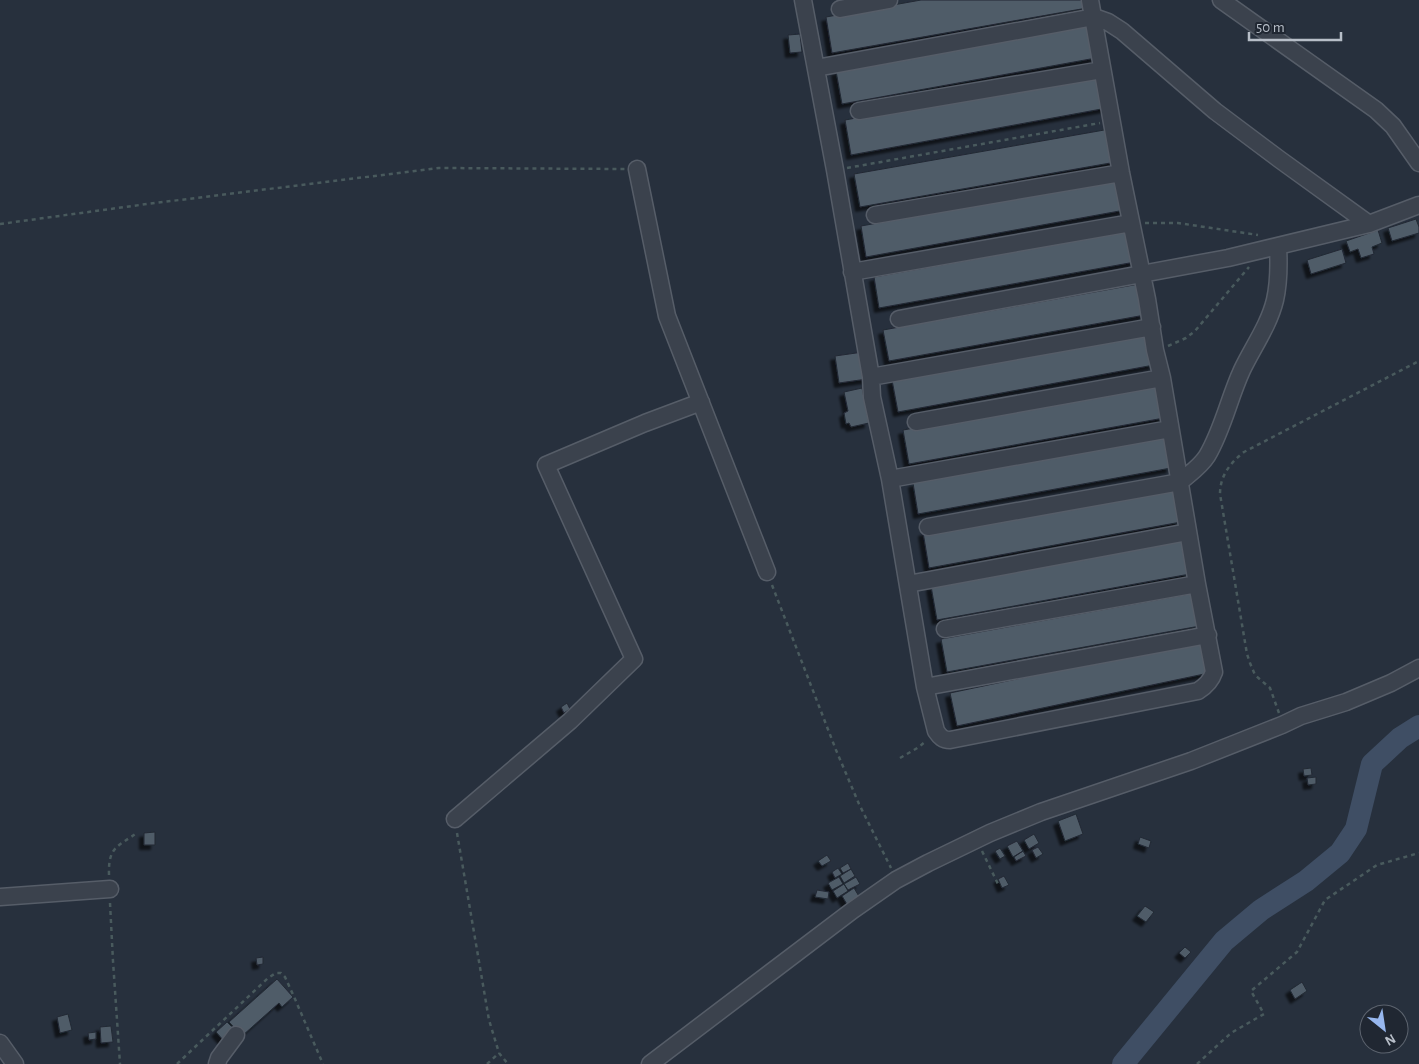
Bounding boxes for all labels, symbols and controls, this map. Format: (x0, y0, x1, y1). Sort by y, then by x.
scale bar (1249, 10, 1342, 42)
text: 50 m (1256, 20, 1285, 35)
north arrow (1359, 1004, 1409, 1054)
text: N (1382, 1031, 1398, 1048)

